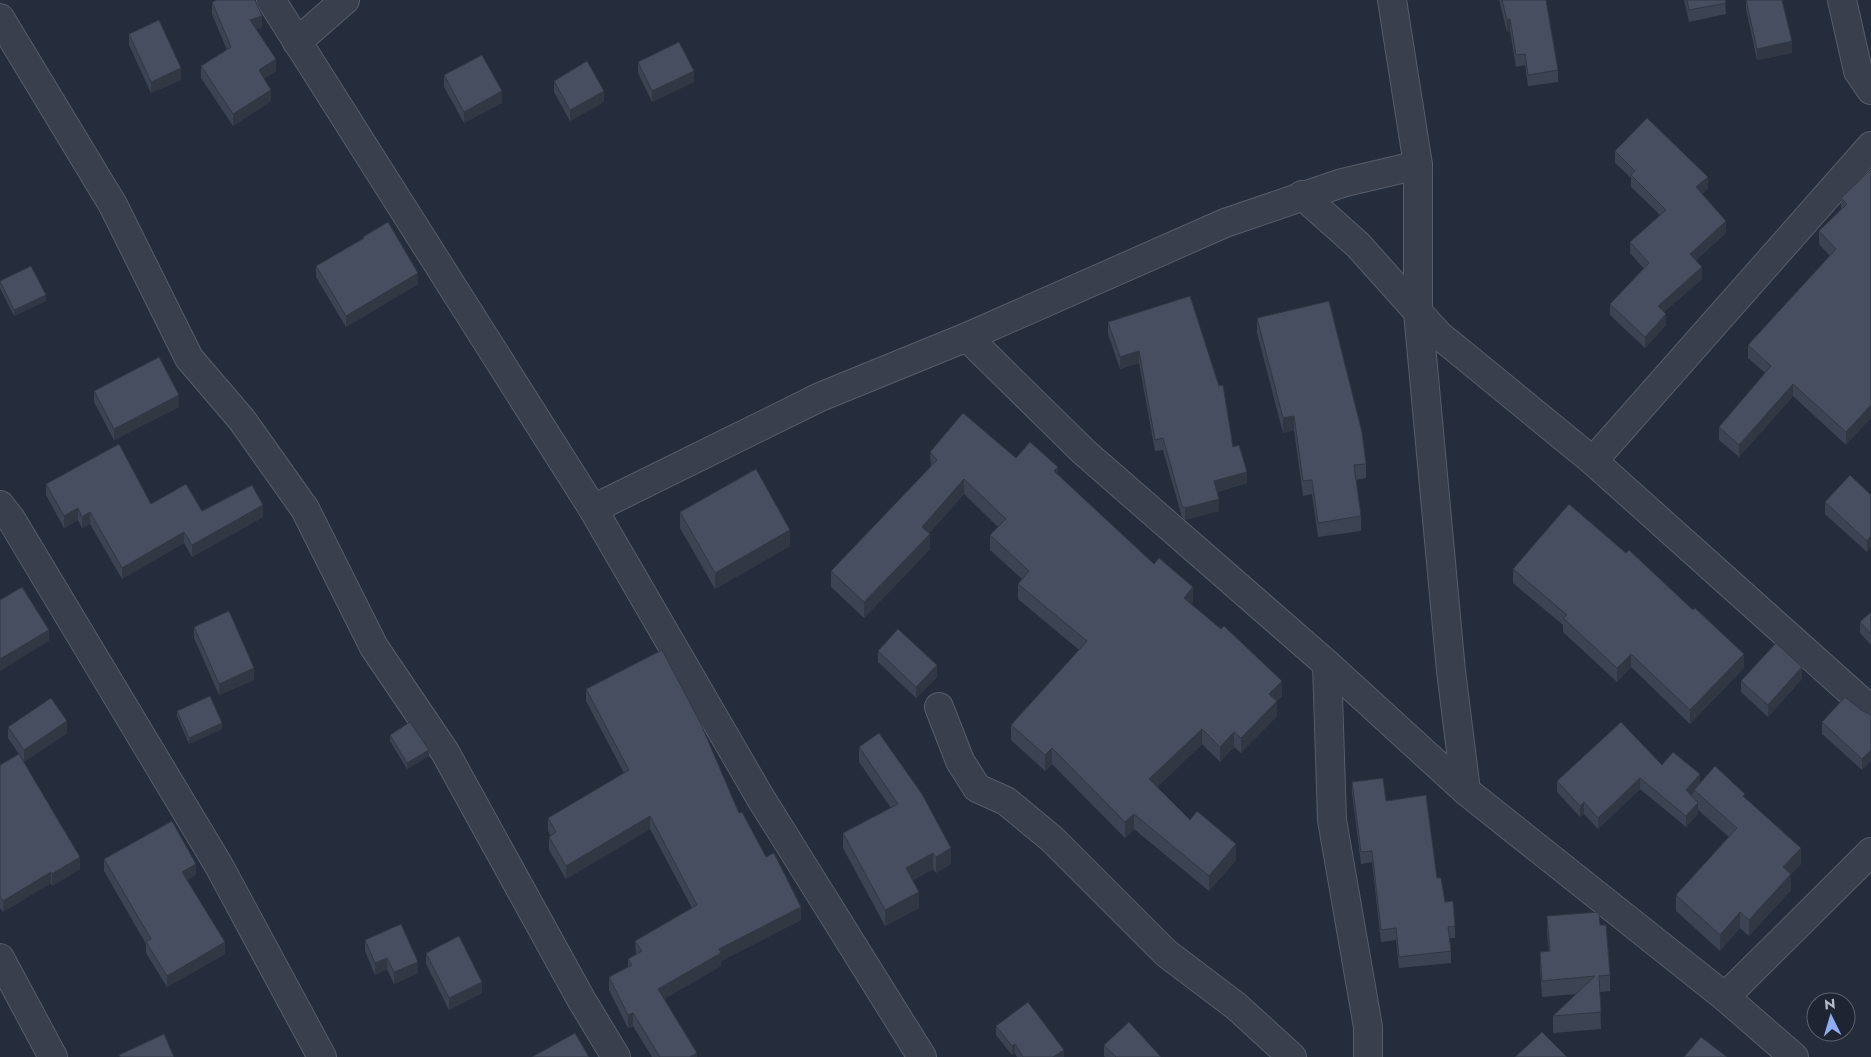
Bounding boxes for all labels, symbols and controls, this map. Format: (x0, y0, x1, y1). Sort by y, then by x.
north arrow (1806, 992, 1856, 1042)
text: N (1823, 994, 1836, 1014)

